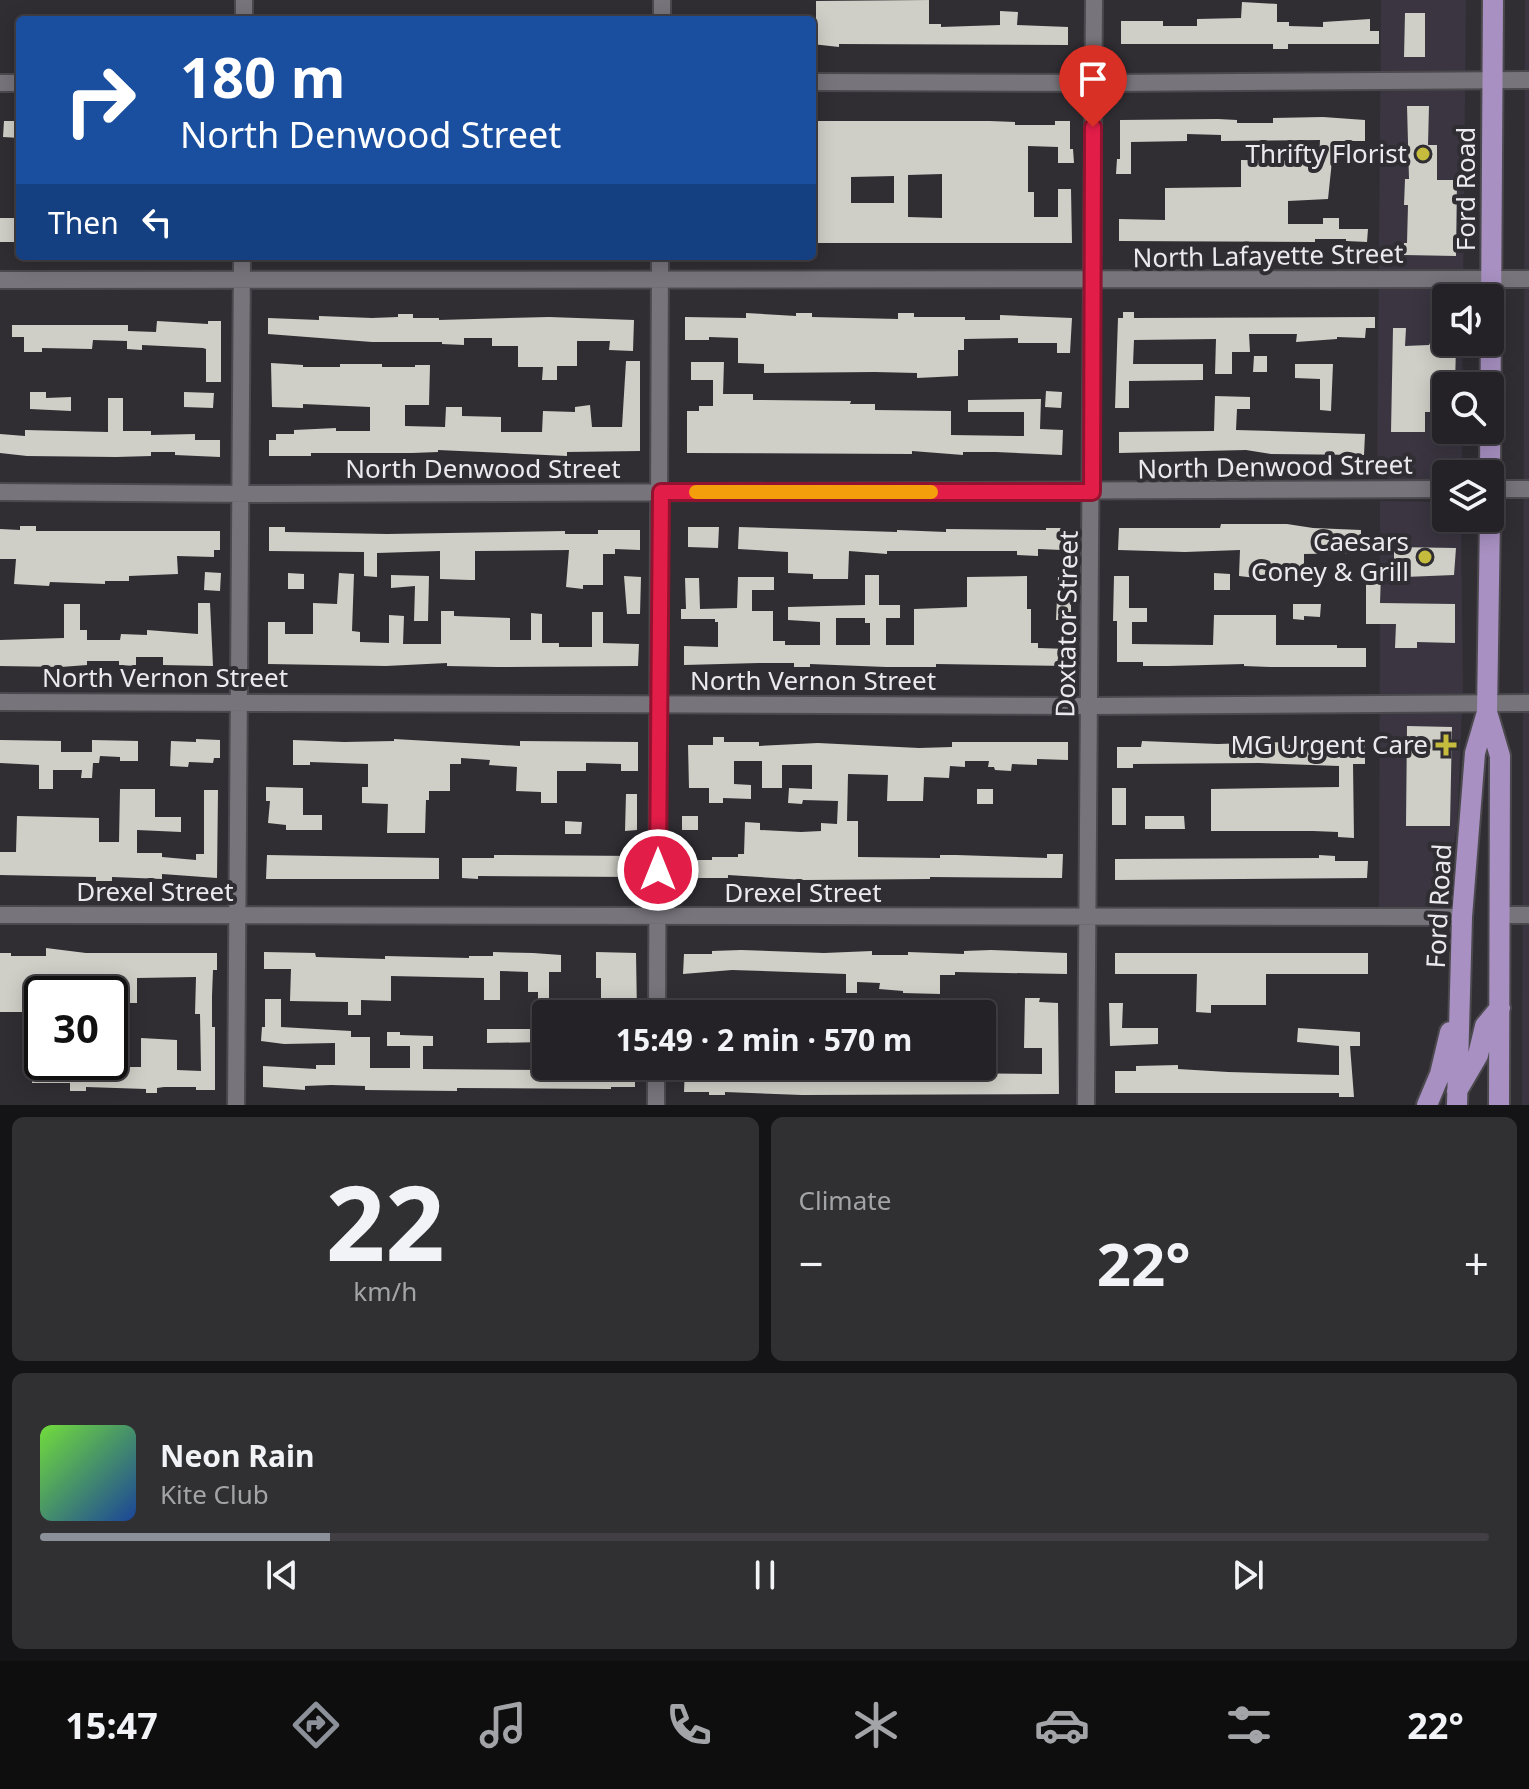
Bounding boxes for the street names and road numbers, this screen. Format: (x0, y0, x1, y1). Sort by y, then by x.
street label: Ford Road (1447, 127, 1483, 251)
street label: North Lafayette Street (1132, 235, 1404, 275)
street label: North Denwood Street (1137, 446, 1413, 486)
street label: North Denwood Street (345, 450, 621, 486)
street label: Doxtator Street (1046, 530, 1086, 718)
street label: North Vernon Street (42, 659, 288, 695)
street label: North Vernon Street (690, 662, 936, 698)
street label: Ford Road (1417, 843, 1459, 969)
street label: Drexel Street (76, 873, 234, 909)
street label: Drexel Street (724, 874, 882, 910)

